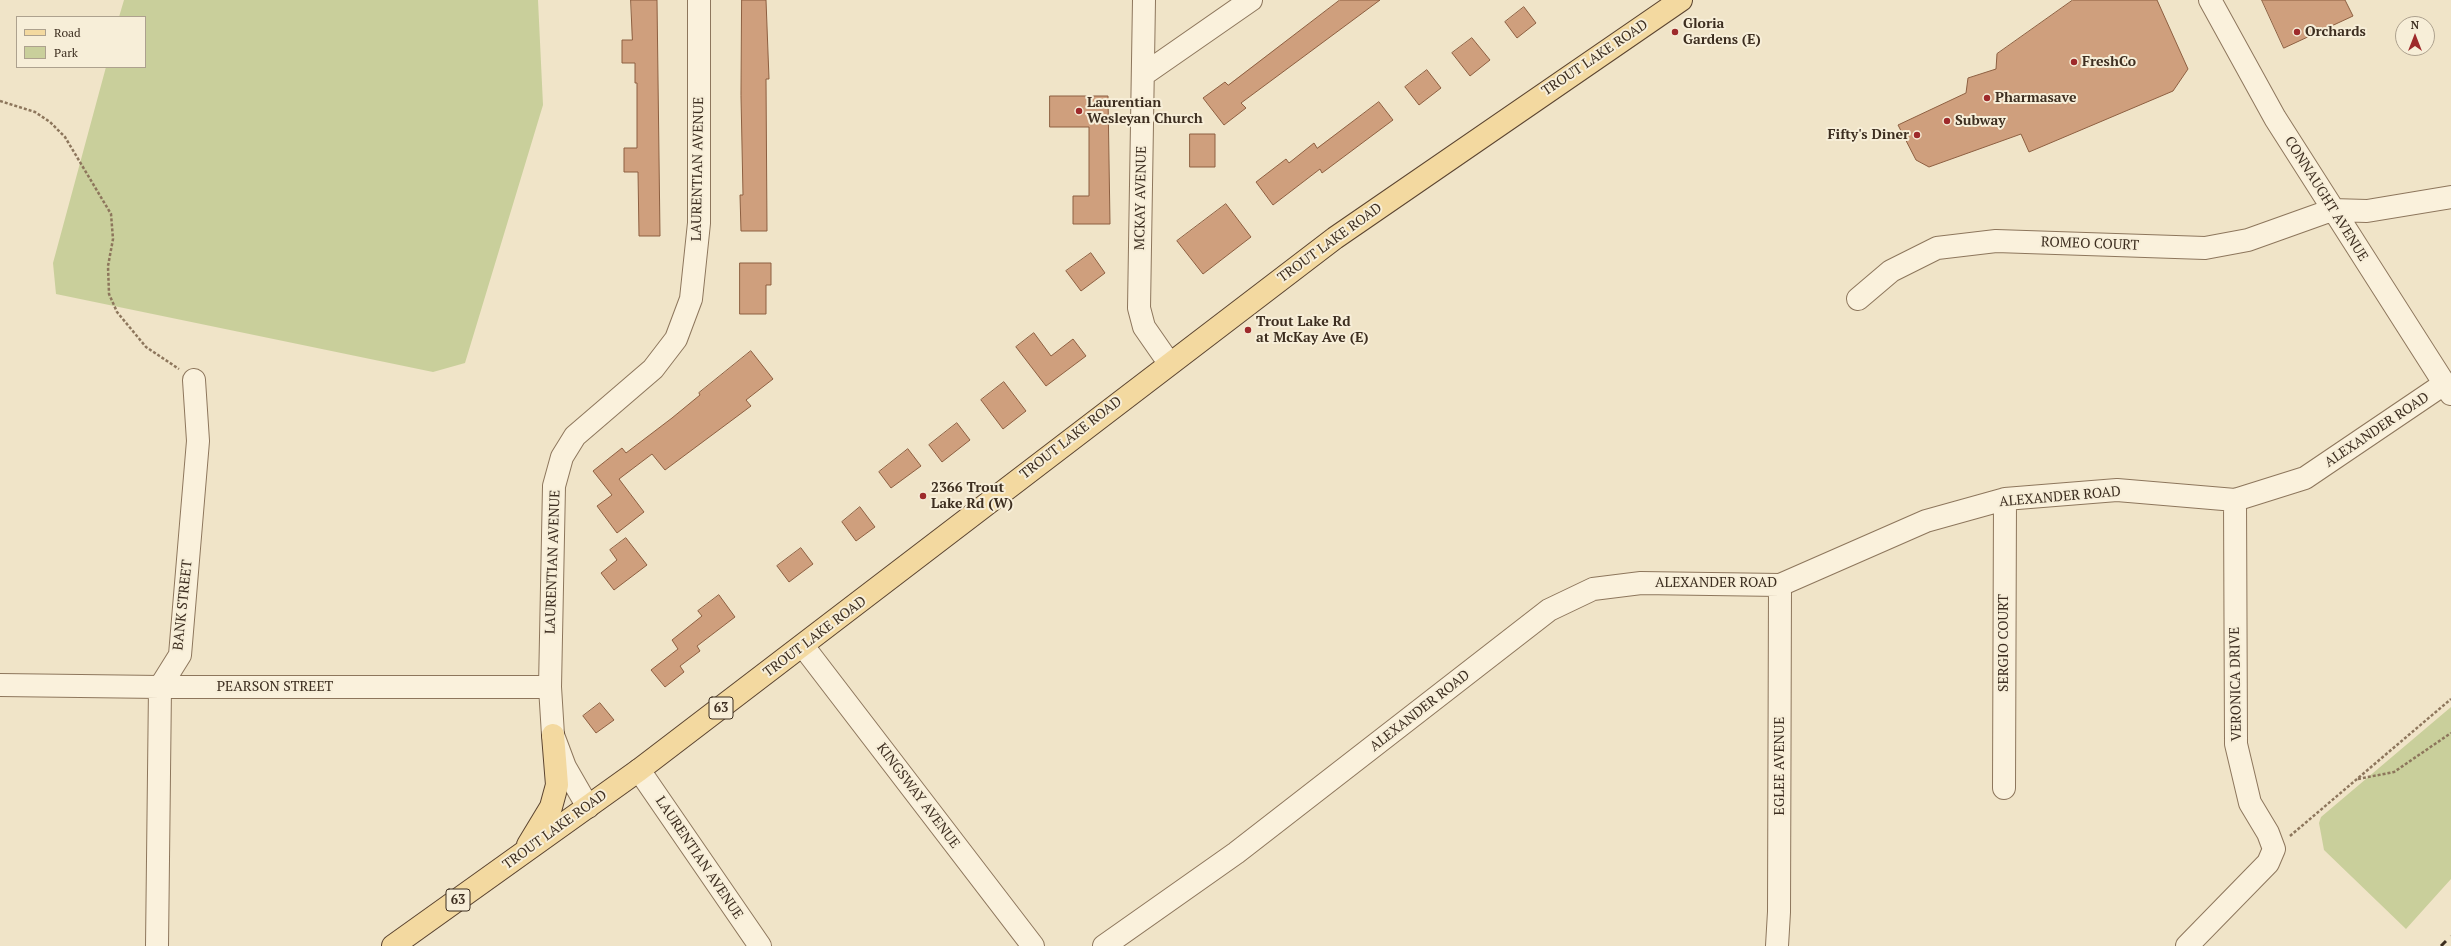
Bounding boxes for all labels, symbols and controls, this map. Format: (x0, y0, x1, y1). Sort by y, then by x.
legend (16, 16, 146, 68)
street label: TROUT LAKE ROAD (1539, 16, 1651, 100)
place label: Gloria Gardens (E) (1683, 16, 1761, 48)
north arrow (2395, 16, 2435, 56)
text: N (2411, 18, 2419, 32)
place label: Orchards (2305, 24, 2366, 40)
text: Road (54, 25, 81, 40)
marker: Gloria Gardens (E) (1670, 27, 1680, 37)
marker: Orchards (2292, 27, 2302, 37)
text: Park (54, 45, 78, 60)
place label: FreshCo (2082, 54, 2136, 70)
marker: FreshCo (2069, 57, 2079, 67)
place label: Pharmasave (1995, 90, 2076, 106)
marker: Pharmasave (1982, 93, 1992, 103)
place label: Laurentian Wesleyan Church (1087, 95, 1203, 128)
street label: LAURENTIAN AVENUE (688, 97, 708, 241)
marker: Laurentian Wesleyan Church (1074, 106, 1084, 116)
place label: Subway (1955, 113, 2006, 129)
marker: Subway (1942, 116, 1952, 126)
place label: Fifty's Diner (1828, 127, 1909, 143)
marker: Fifty's Diner (1912, 130, 1922, 140)
street label: CONNAUGHT AVENUE (2281, 133, 2371, 265)
street label: MCKAY AVENUE (1132, 146, 1150, 250)
street label: TROUT LAKE ROAD (1275, 200, 1385, 286)
street label: ROMEO COURT (2041, 234, 2139, 254)
place label: Trout Lake Rd at McKay Ave (E) (1256, 314, 1369, 346)
marker: Trout Lake Rd at McKay Ave (E) (1243, 325, 1253, 335)
street label: ALEXANDER ROAD (2322, 389, 2432, 471)
street label: TROUT LAKE ROAD (1017, 393, 1125, 483)
place label: 2366 Trout Lake Rd (W) (931, 480, 1013, 512)
street label: ALEXANDER ROAD (1998, 483, 2122, 511)
street label: LAURENTIAN AVENUE (542, 490, 564, 634)
marker: 2366 Trout Lake Rd (W) (918, 491, 928, 501)
street label: BANK STREET (170, 559, 196, 651)
street label: ALEXANDER ROAD (1655, 575, 1777, 591)
street label: TROUT LAKE ROAD (760, 593, 870, 681)
street label: SERGIO COURT (1996, 594, 2012, 692)
street label: VERONICA DRIVE (2227, 626, 2245, 742)
street label: ALEXANDER ROAD (1367, 667, 1473, 755)
street label: PEARSON STREET (217, 679, 333, 695)
road number: 63 (709, 697, 733, 719)
street label: EGLEE AVENUE (1772, 717, 1788, 815)
street label: KINGSWAY AVENUE (873, 740, 963, 852)
street label: TROUT LAKE ROAD (500, 787, 610, 873)
street label: LAURENTIAN AVENUE (652, 793, 746, 923)
road number: 63 (446, 889, 470, 911)

